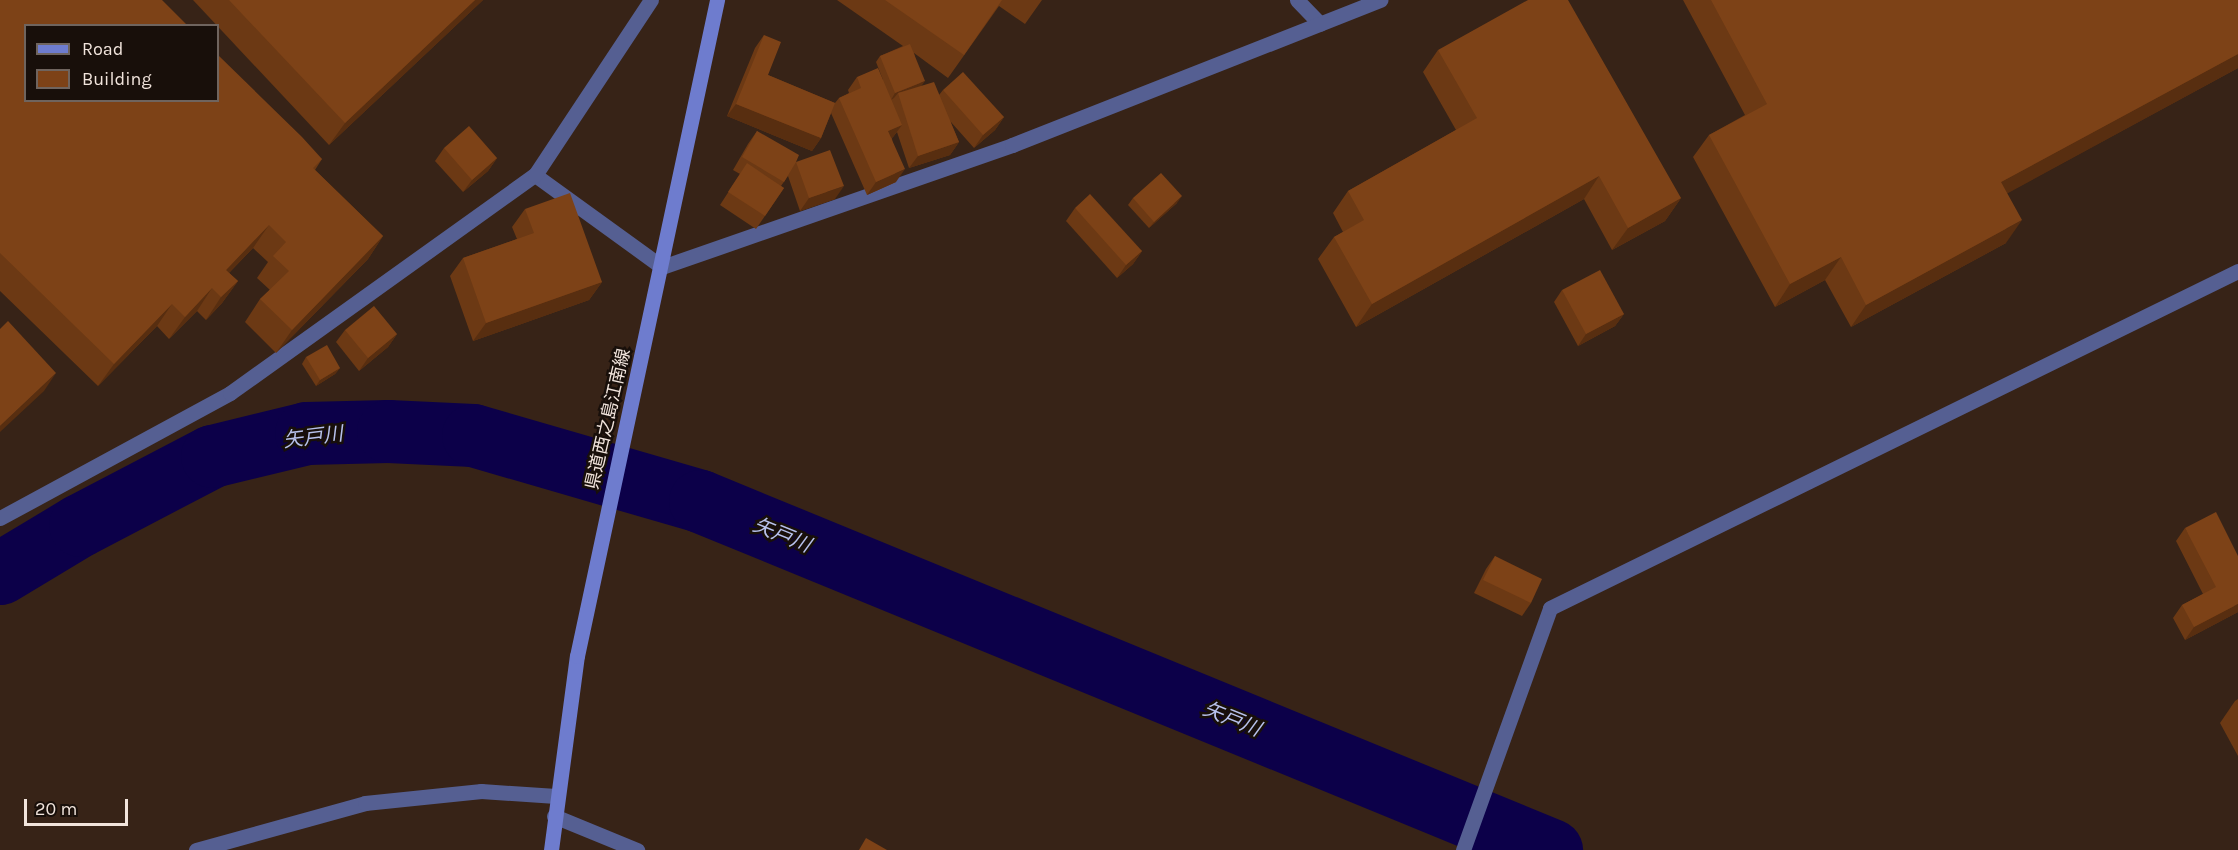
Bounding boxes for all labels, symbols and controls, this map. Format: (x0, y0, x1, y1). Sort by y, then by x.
legend (24, 24, 219, 102)
text: Road (82, 38, 123, 60)
text: Building (82, 68, 152, 90)
street label: 県道西之島江南線 (581, 346, 635, 492)
water label: 矢戸川 (282, 421, 344, 453)
water label: 矢戸川 (750, 513, 814, 557)
water label: 矢戸川 (1200, 697, 1264, 741)
scale bar (27, 787, 130, 825)
text: 20 m (35, 798, 77, 820)

